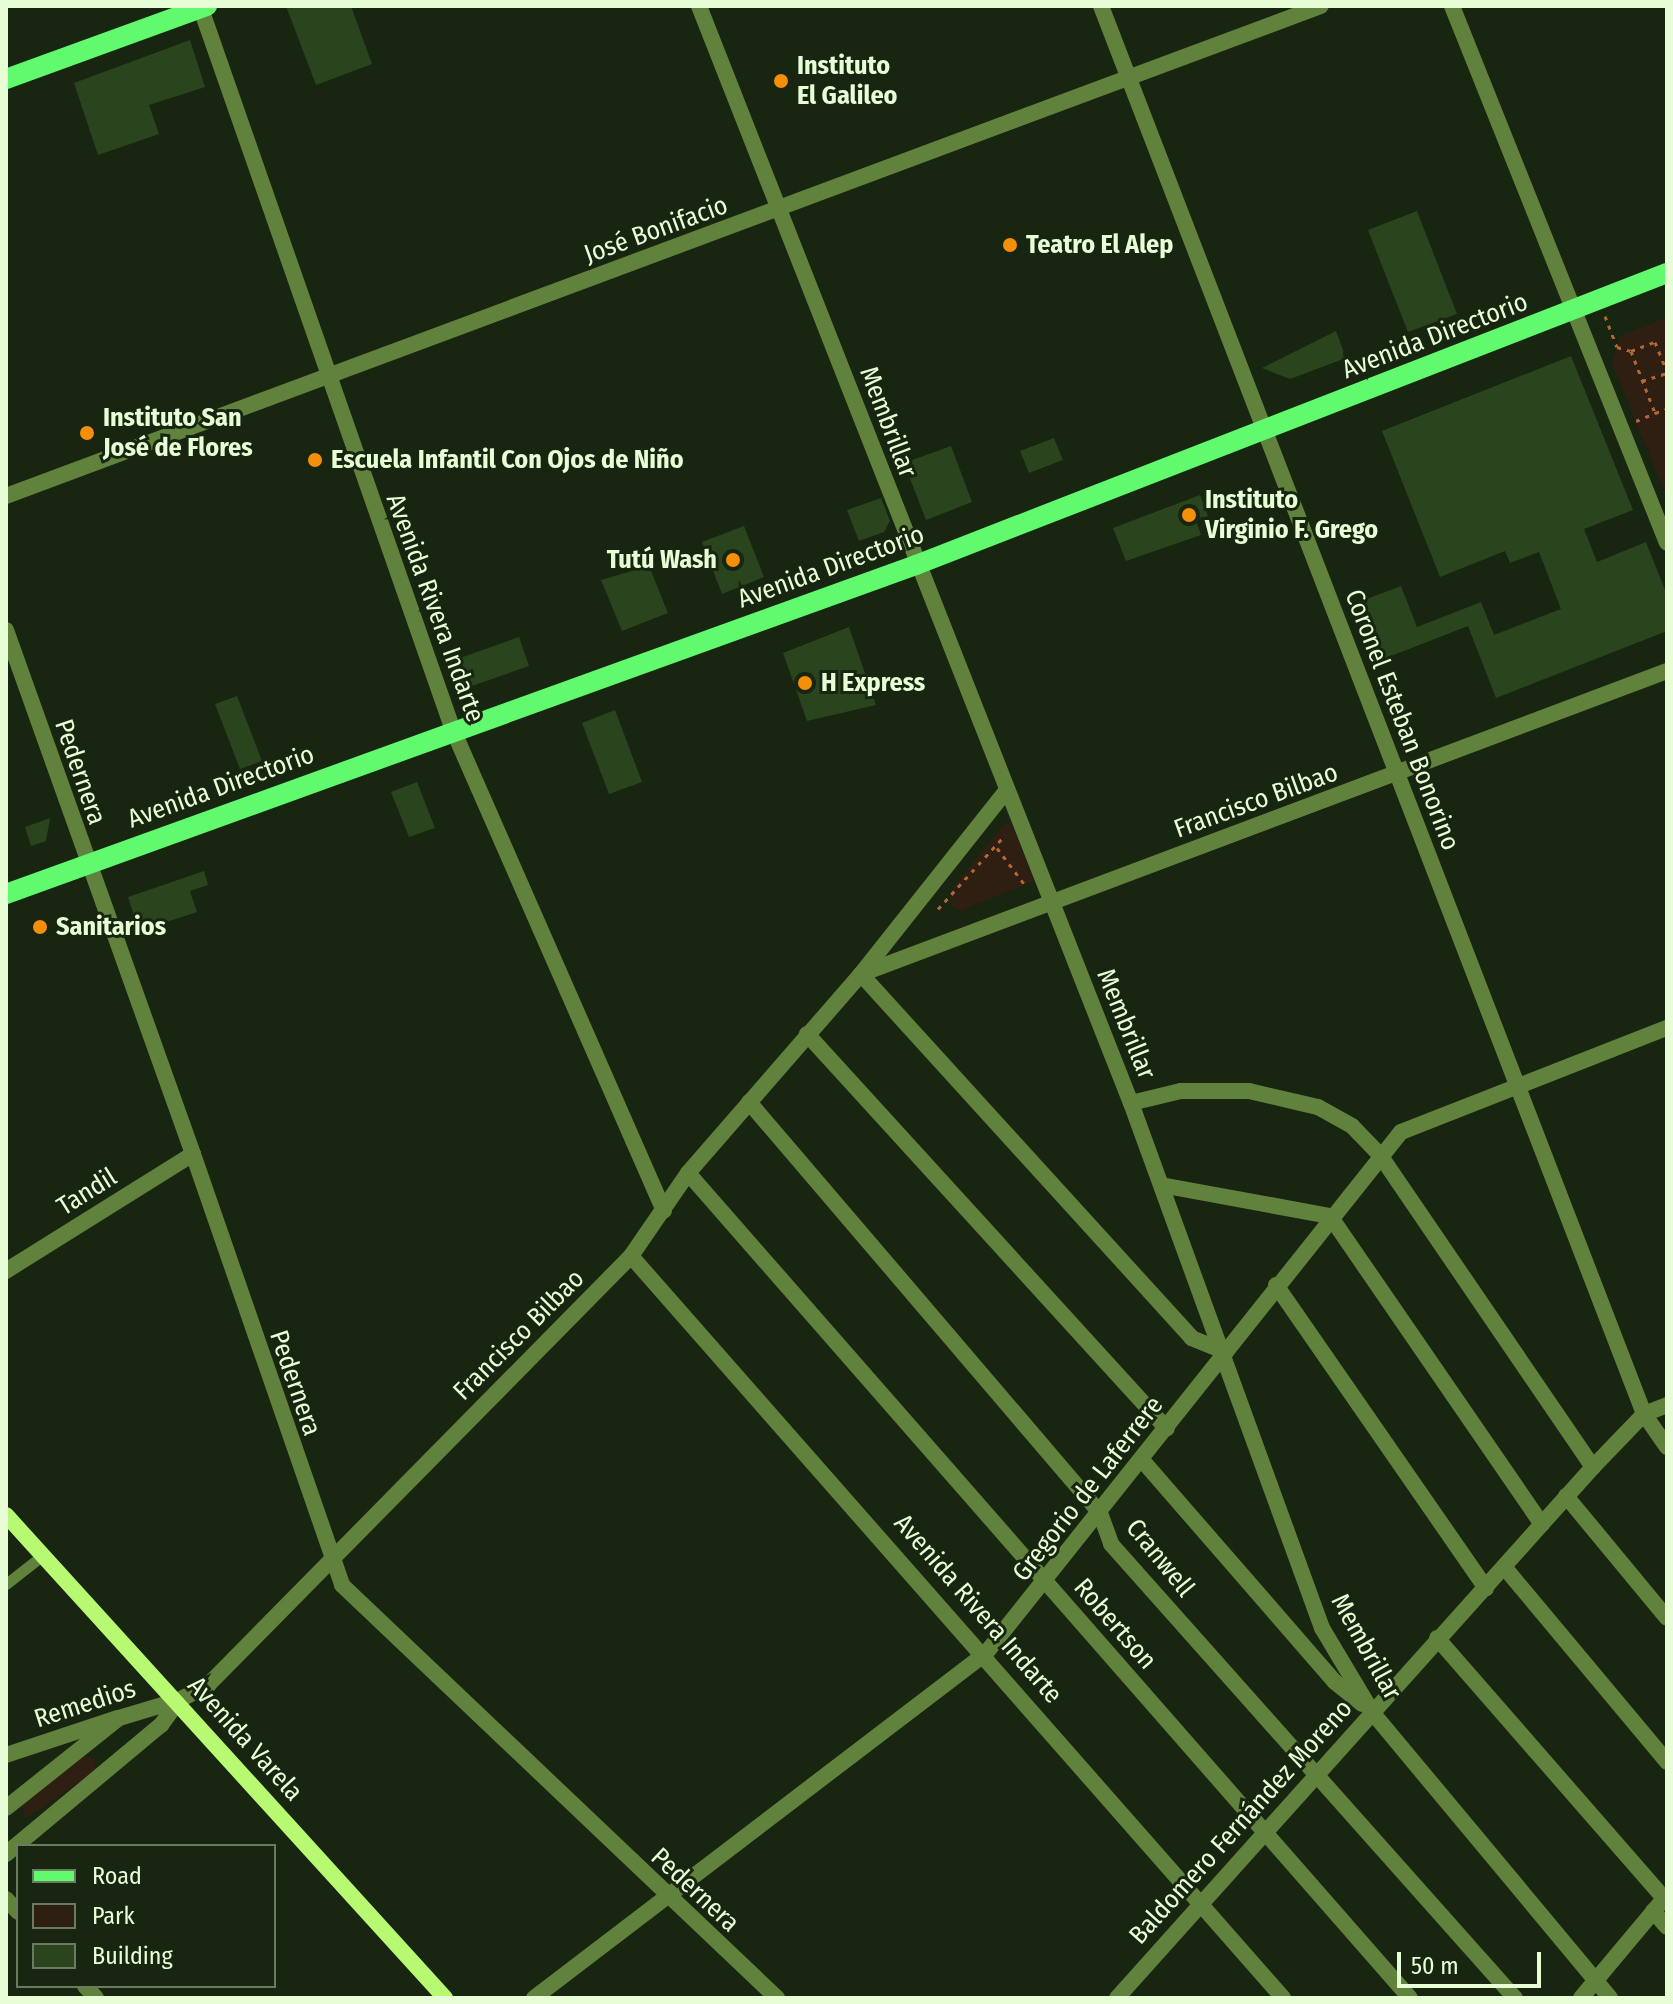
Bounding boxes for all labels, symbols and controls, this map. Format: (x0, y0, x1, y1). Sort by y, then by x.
place label: Instituto El Galileo (797, 50, 897, 112)
marker: Instituto El Galileo (772, 72, 790, 90)
street label: José Bonifacio (580, 190, 732, 270)
place label: Teatro El Alep (1026, 229, 1173, 261)
marker: Teatro El Alep (1001, 236, 1019, 254)
street label: Avenida Directorio (1338, 286, 1532, 386)
street label: Membrillar (853, 362, 923, 482)
place label: Instituto San José de Flores (103, 402, 253, 464)
marker: Instituto San José de Flores (78, 424, 96, 442)
place label: Escuela Infantil Con Ojos de Niño (331, 444, 684, 476)
marker: Escuela Infantil Con Ojos de Niño (306, 451, 324, 469)
place label: Instituto Virginio F. Grego (1205, 484, 1378, 546)
street label: Avenida Rivera Indarte (379, 490, 491, 726)
marker: Instituto Virginio F. Grego (1180, 506, 1198, 524)
street label: Avenida Directorio (734, 519, 928, 615)
place label: Tutú Wash (607, 544, 717, 576)
marker: Tutú Wash (724, 551, 742, 569)
street label: Coronel Esteban Bonorino (1338, 585, 1466, 855)
place label: H Express (821, 667, 925, 699)
marker: H Express (796, 674, 814, 692)
street label: Pedernera (47, 715, 113, 829)
street label: Avenida Directorio (124, 739, 318, 835)
street label: Francisco Bilbao (1170, 757, 1342, 845)
place label: Sanitarios (56, 911, 166, 943)
marker: Sanitarios (31, 918, 49, 936)
street label: Membrillar (1090, 964, 1162, 1084)
street label: Tandil (51, 1162, 123, 1222)
street label: Francisco Bilbao (447, 1263, 591, 1407)
street label: Pedernera (262, 1326, 328, 1440)
street label: Gregorio de Laferrere (1006, 1390, 1170, 1588)
street label: Avenida Rivera Indarte (887, 1508, 1069, 1710)
street label: Cranwell (1119, 1513, 1201, 1603)
street label: Robertson (1067, 1572, 1163, 1676)
street label: Membrillar (1324, 1589, 1408, 1705)
street label: Avenida Varela (181, 1670, 309, 1808)
street label: Remedios (30, 1673, 140, 1735)
street label: Baldomero Fernández Moreno (1123, 1693, 1359, 1951)
street label: Pedernera (644, 1841, 746, 1939)
legend (16, 1844, 276, 1988)
text: Road (92, 1862, 142, 1890)
text: Park (92, 1902, 135, 1930)
scale bar (1401, 1936, 1545, 1986)
text: Building (92, 1942, 173, 1970)
text: 50 m (1411, 1952, 1459, 1980)

